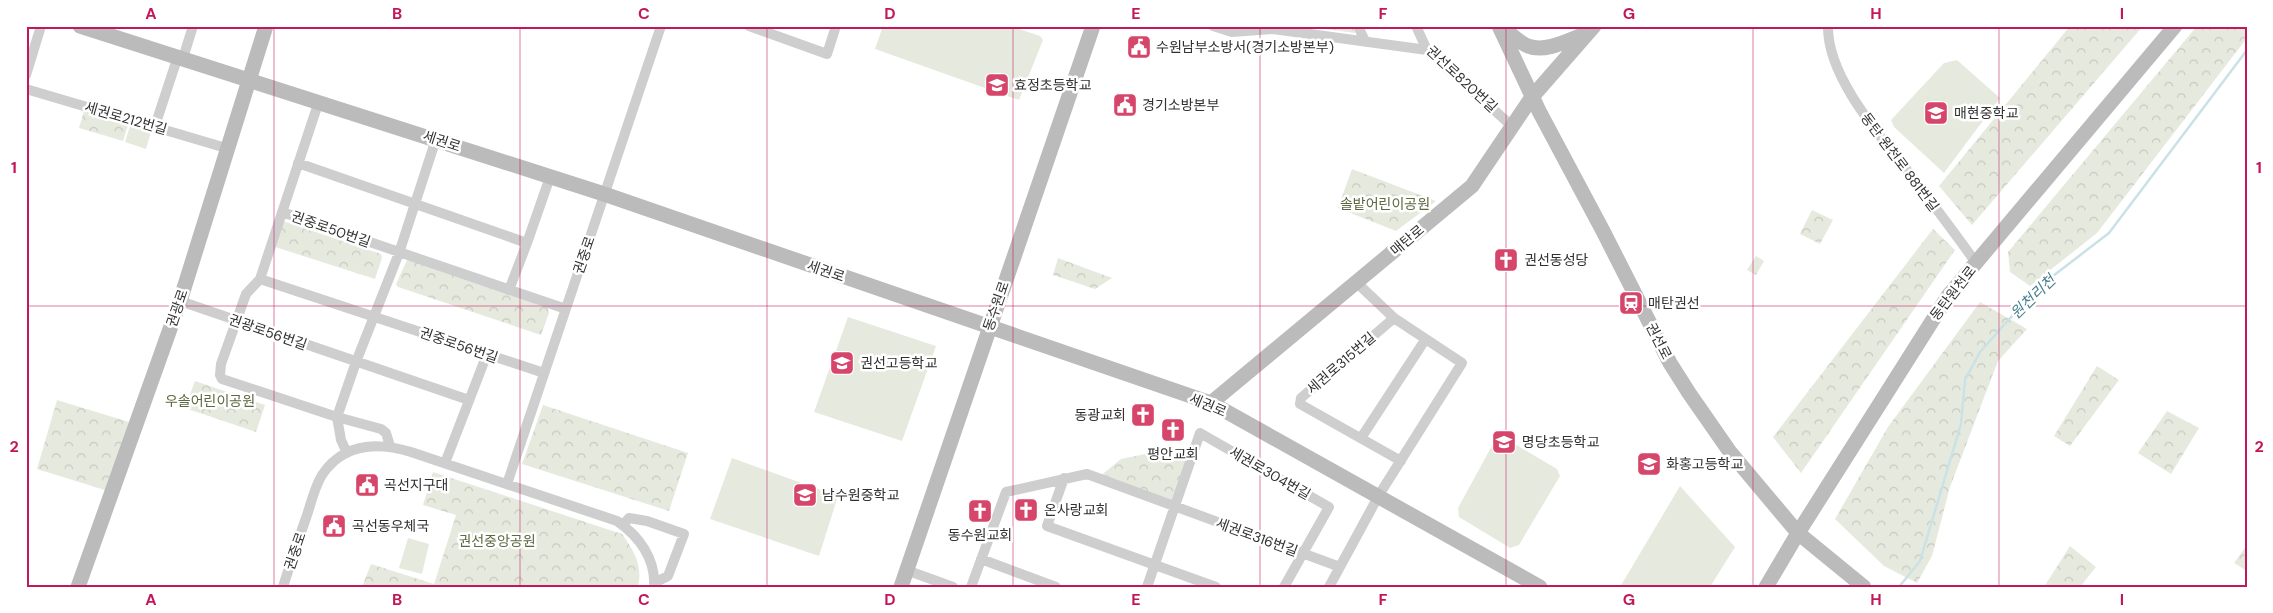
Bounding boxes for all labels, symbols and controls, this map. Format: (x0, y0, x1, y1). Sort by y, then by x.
text: A (145, 3, 157, 24)
text: B (392, 3, 402, 24)
text: C (638, 3, 650, 24)
text: D (884, 3, 896, 24)
text: E (1131, 3, 1141, 24)
text: F (1379, 3, 1388, 24)
text: G (1623, 3, 1635, 24)
text: H (1870, 3, 1882, 24)
text: I (2120, 3, 2124, 24)
public building icon: 수원남부소방서(경기소방본부) (1126, 34, 1152, 60)
place label: 수원남부소방서(경기소방본부) (1156, 38, 1334, 56)
street label: 권선로820번길 (1423, 42, 1501, 116)
school or university icon: 효정초등학교 (984, 72, 1010, 98)
place label: 효정초등학교 (1014, 76, 1091, 94)
public building icon: 경기소방본부 (1112, 92, 1138, 118)
place label: 경기소방본부 (1142, 96, 1219, 114)
street label: 세권로212번길 (83, 98, 169, 138)
school or university icon: 매현중학교 (1923, 100, 1949, 126)
place label: 매현중학교 (1954, 104, 2019, 122)
street label: 동탄 원천로 881번길 (1857, 109, 1943, 215)
street label: 세권로 (421, 126, 463, 156)
text: 1 (11, 157, 17, 178)
text: 1 (2256, 157, 2262, 178)
park label: 솔밭어린이공원 (1340, 195, 1430, 213)
street label: 권중로50번길 (289, 207, 373, 251)
street label: 매탄로 (1386, 221, 1428, 259)
street label: 권중로 (569, 234, 599, 276)
church icon: 권선동성당 (1493, 247, 1519, 273)
place label: 권선동성당 (1524, 251, 1589, 269)
street label: 세권로 (805, 256, 847, 286)
street label: 동탄원천로 (1926, 262, 1980, 324)
water label: 원천리천 (2006, 269, 2061, 323)
street label: 동수원로 (979, 279, 1013, 333)
street label: 권광로 (162, 287, 192, 329)
station icon: 매탄권선 (1618, 290, 1644, 316)
place label: 매탄권선 (1648, 294, 1700, 312)
street label: 권광로56번길 (226, 310, 310, 354)
street label: 권선로 (1642, 320, 1676, 362)
street label: 권중로56번길 (417, 323, 501, 367)
street label: 세권로315번길 (1303, 328, 1379, 398)
school or university icon: 권선고등학교 (829, 350, 855, 376)
place label: 권선고등학교 (860, 354, 937, 372)
street label: 세권로 (1187, 389, 1229, 421)
park label: 우솔어린이공원 (165, 392, 255, 410)
church icon: 동광교회 (1130, 402, 1156, 428)
place label: 동광교회 (1074, 406, 1126, 424)
church icon: 평안교회 (1160, 417, 1186, 443)
school or university icon: 명당초등학교 (1491, 429, 1517, 455)
place label: 명당초등학교 (1522, 433, 1599, 451)
text: 2 (9, 436, 19, 457)
text: 2 (2254, 436, 2264, 457)
street label: 세권로304번길 (1226, 443, 1314, 503)
place label: 평안교회 (1147, 445, 1199, 463)
school or university icon: 화홍고등학교 (1636, 451, 1662, 477)
place label: 화홍고등학교 (1666, 455, 1743, 473)
public building icon: 곡선지구대 (354, 472, 380, 498)
place label: 곡선지구대 (384, 476, 448, 494)
school or university icon: 남수원중학교 (792, 482, 818, 508)
place label: 남수원중학교 (822, 486, 899, 504)
church icon: 온사랑교회 (1013, 497, 1039, 523)
church icon: 동수원교회 (967, 498, 993, 524)
place label: 온사랑교회 (1044, 501, 1108, 519)
public building icon: 곡선동우체국 (321, 513, 347, 539)
street label: 세권로316번길 (1214, 514, 1300, 560)
place label: 곡선동우체국 (352, 517, 429, 535)
place label: 동수원교회 (948, 526, 1012, 544)
street label: 권중로 (280, 530, 310, 572)
park label: 권선중앙공원 (458, 532, 536, 550)
text: A (145, 589, 157, 610)
text: B (392, 589, 402, 610)
text: C (638, 589, 650, 610)
text: D (884, 589, 896, 610)
text: E (1131, 589, 1141, 610)
text: F (1379, 589, 1388, 610)
text: G (1623, 589, 1635, 610)
text: H (1870, 589, 1882, 610)
text: I (2120, 589, 2124, 610)

